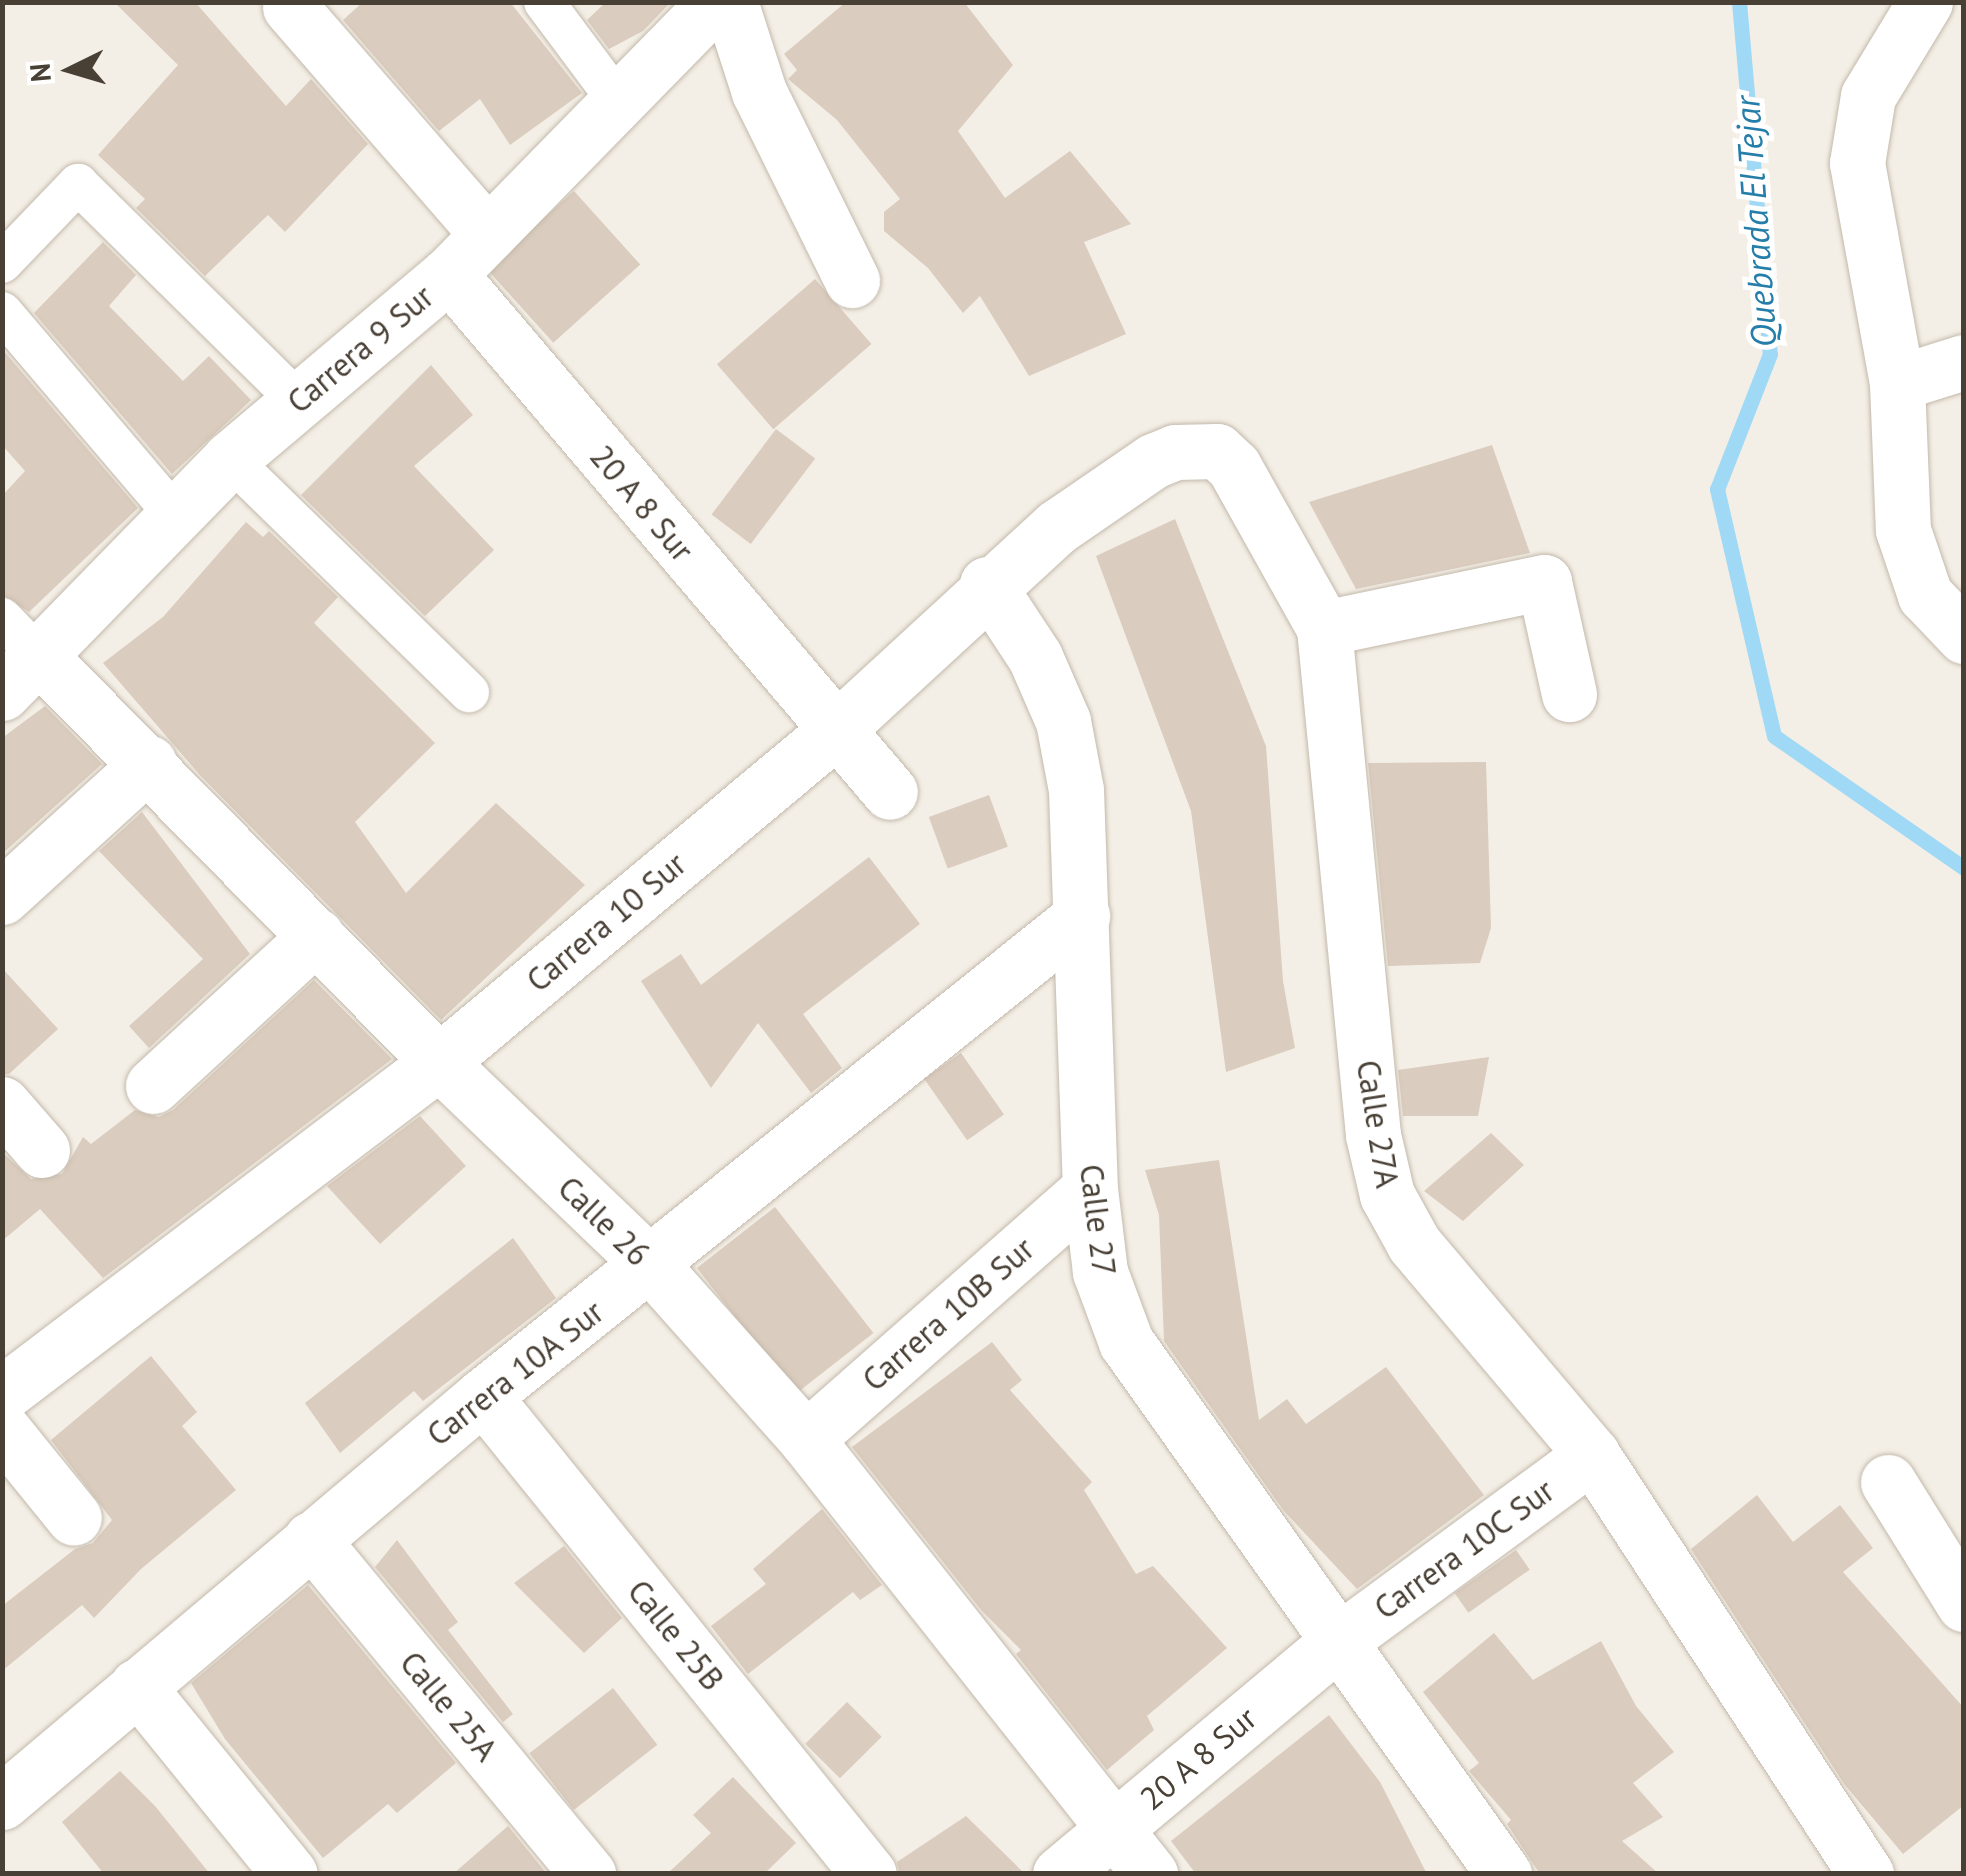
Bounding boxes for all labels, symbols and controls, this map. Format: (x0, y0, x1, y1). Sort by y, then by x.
north arrow (20, 20, 120, 120)
text: N (20, 62, 59, 83)
water label: Quebrada El Tejar (1725, 95, 1785, 349)
street label: Carrera 9 Sur (279, 277, 441, 421)
street label: 20 A 8 Sur (582, 436, 702, 570)
street label: Carrera 10 Sur (519, 844, 693, 1000)
street label: Calle 27A (1349, 1057, 1407, 1191)
street label: Calle 27 (1072, 1162, 1124, 1278)
street label: Calle 26 (550, 1168, 658, 1274)
street label: Carrera 10B Sur (855, 1229, 1041, 1399)
street label: Carrera 10A Sur (419, 1292, 611, 1454)
street label: Carrera 10C Sur (1366, 1471, 1562, 1627)
street label: Calle 25B (620, 1572, 732, 1698)
street label: Calle 25A (392, 1644, 506, 1768)
street label: 20 A 8 Sur (1131, 1698, 1265, 1818)

